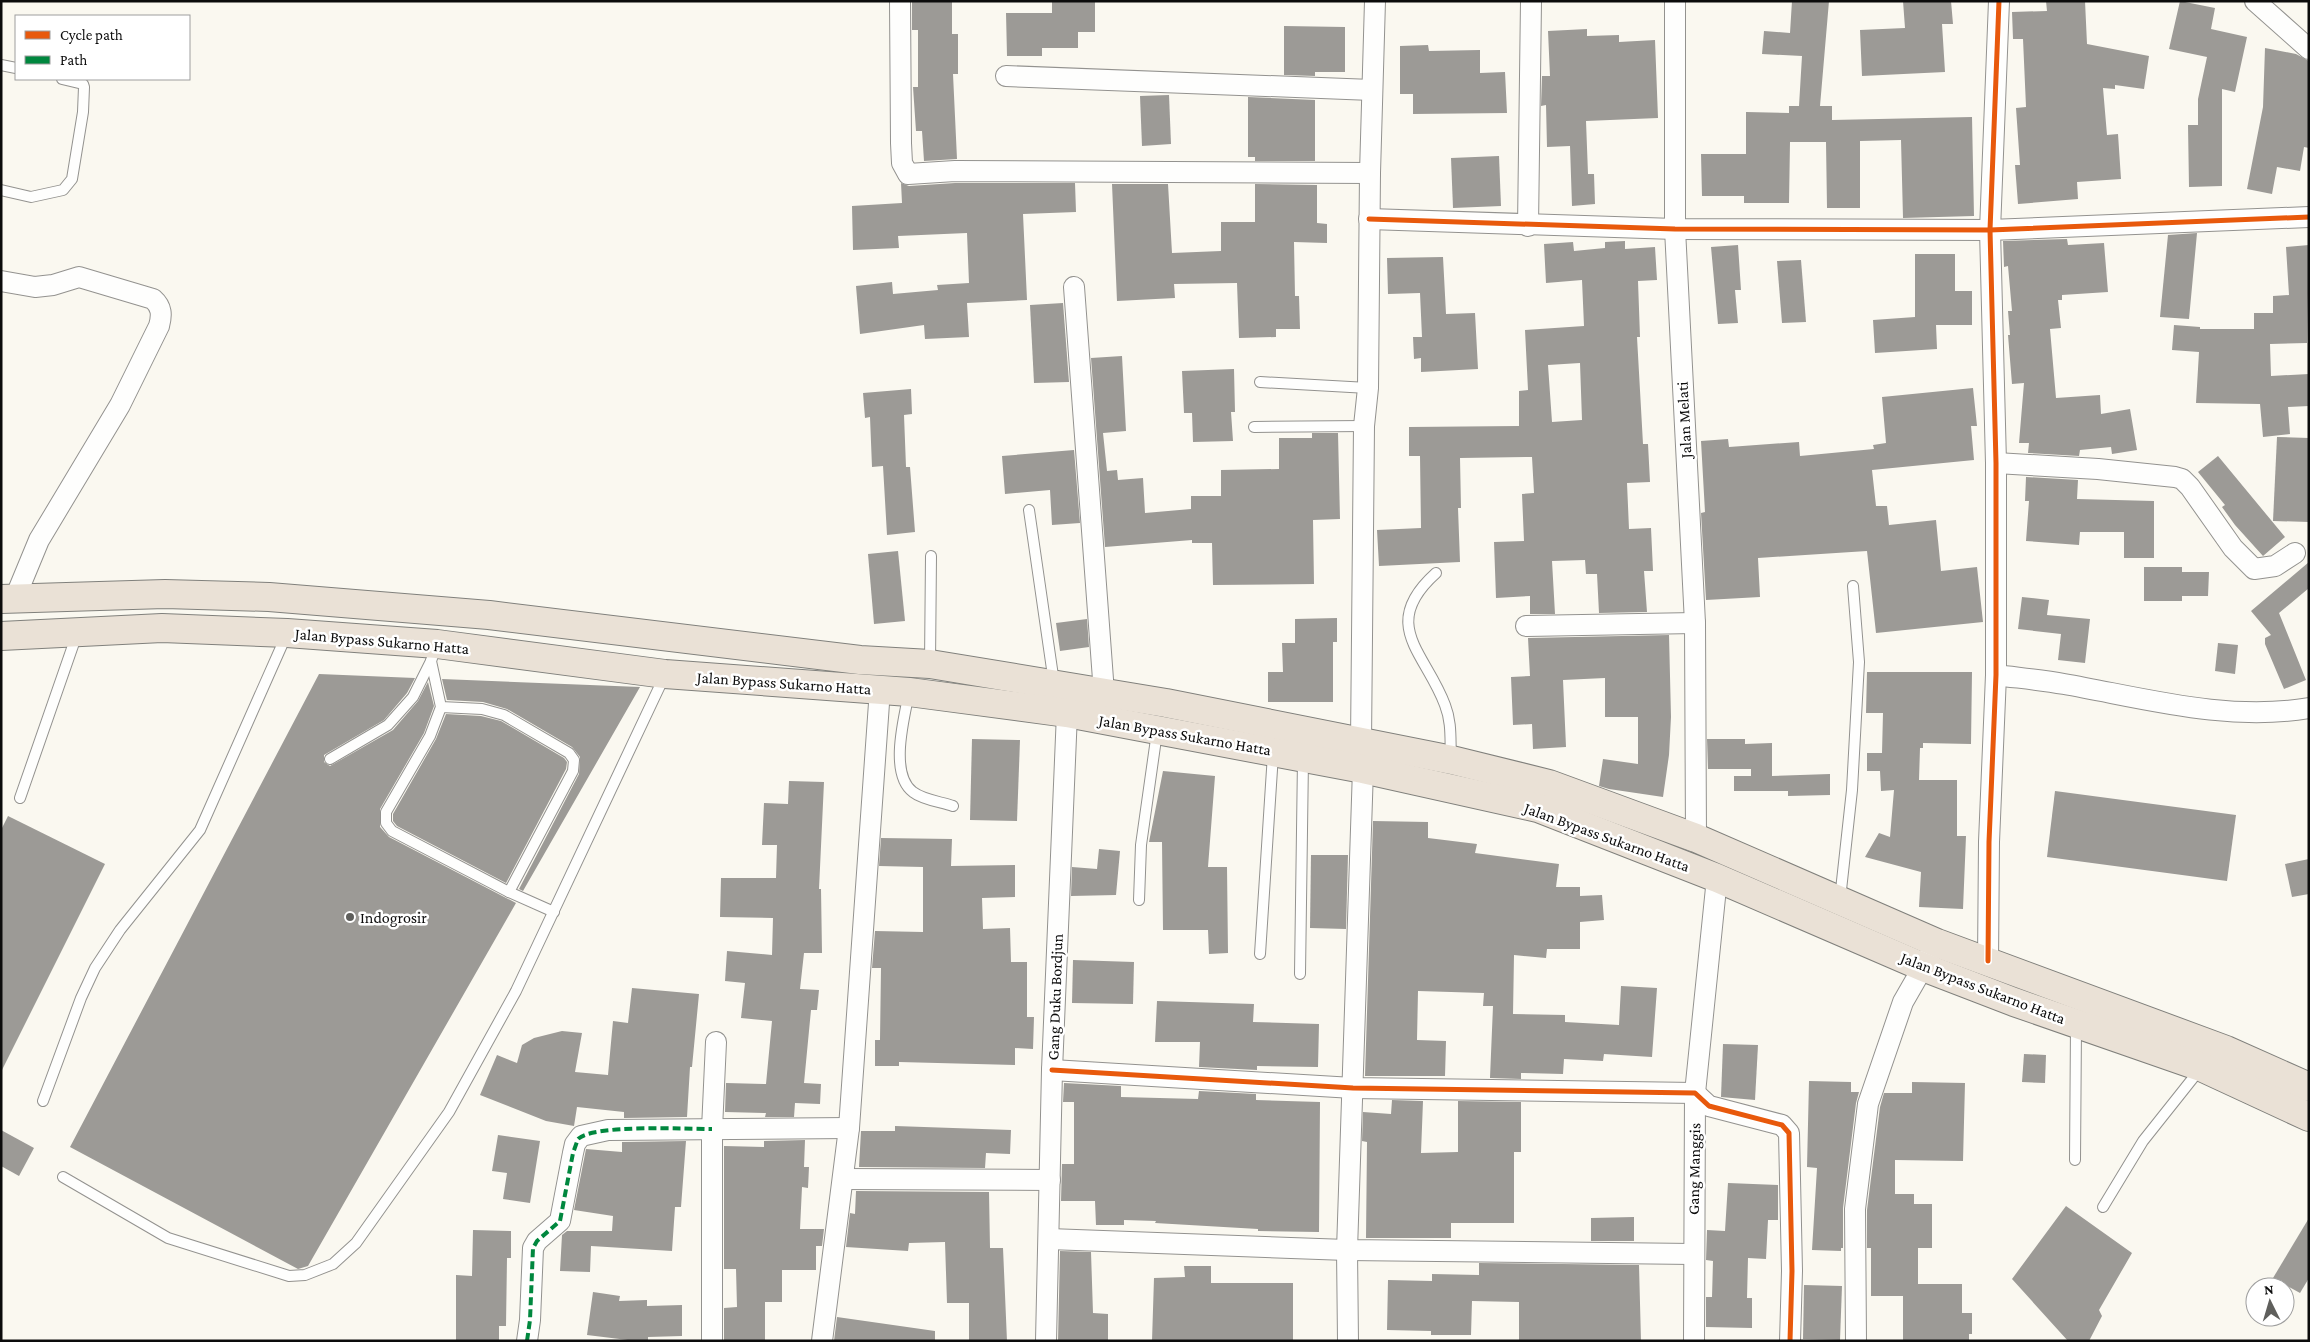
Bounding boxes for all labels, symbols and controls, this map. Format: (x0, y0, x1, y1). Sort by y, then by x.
legend (15, 15, 190, 80)
text: Cycle path (60, 27, 123, 44)
text: Path (60, 52, 87, 68)
street label: Jalan Melati (1674, 381, 1696, 461)
street label: Jalan Bypass Sukarno Hatta (292, 625, 470, 658)
street label: Jalan Bypass Sukarno Hatta (694, 668, 872, 699)
street label: Jalan Bypass Sukarno Hatta (1095, 711, 1273, 760)
street label: Jalan Bypass Sukarno Hatta (1520, 798, 1693, 876)
place label: Indogrosir (360, 909, 427, 927)
marker: Indogrosir (344, 911, 356, 923)
street label: Gang Duku Bordjun (1044, 933, 1067, 1061)
street label: Jalan Bypass Sukarno Hatta (1896, 948, 2068, 1028)
street label: Gang Manggis (1685, 1123, 1704, 1215)
north arrow (2245, 1277, 2295, 1327)
text: N (2263, 1281, 2275, 1297)

